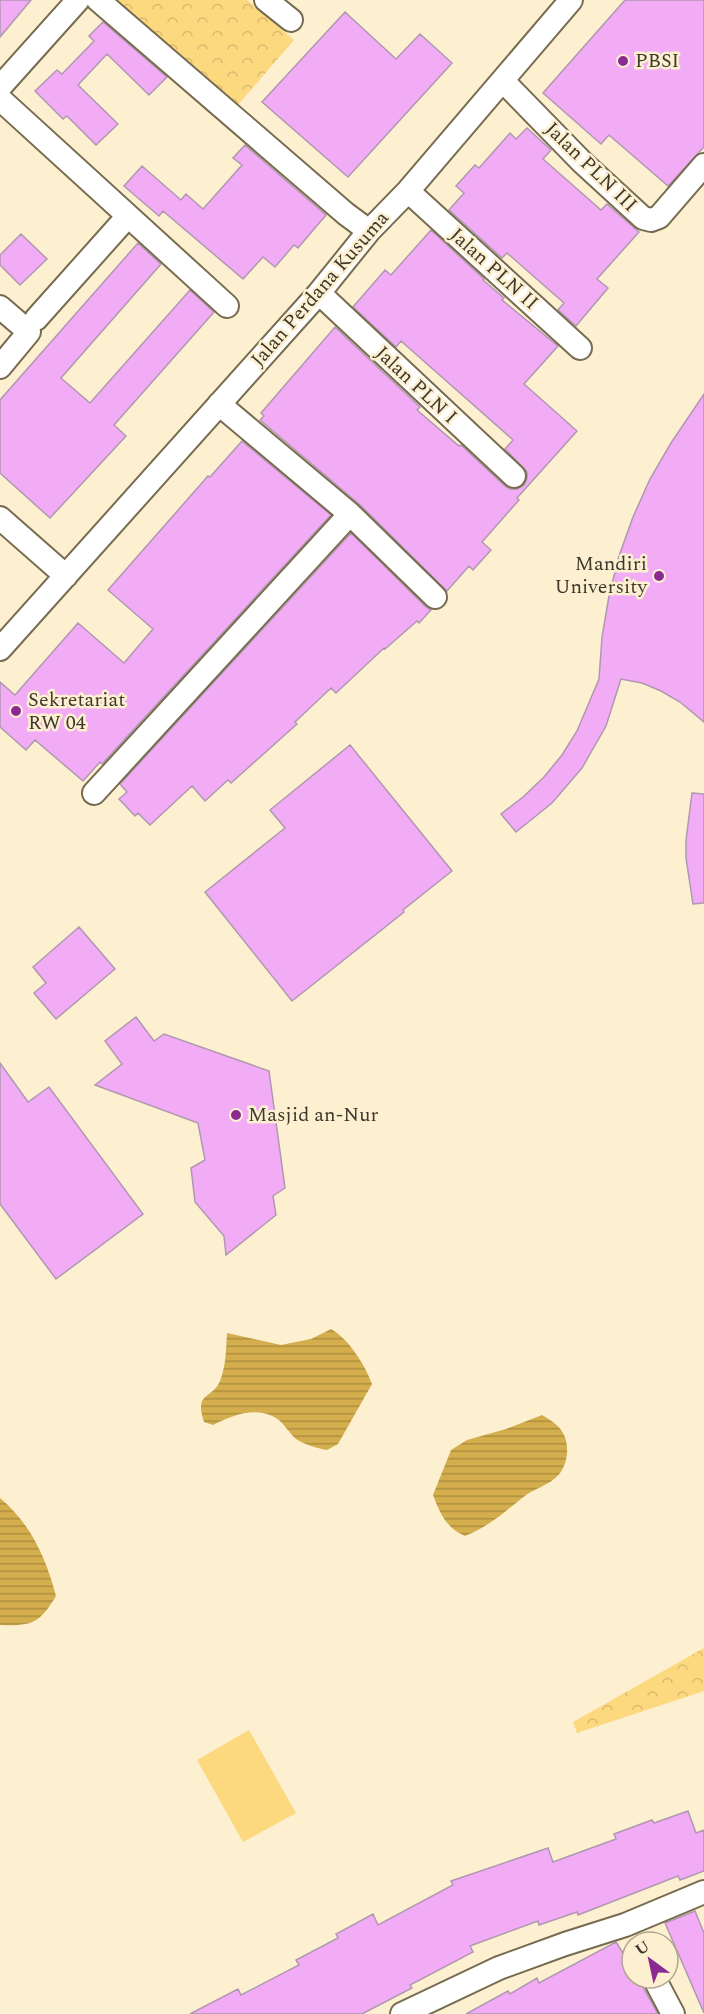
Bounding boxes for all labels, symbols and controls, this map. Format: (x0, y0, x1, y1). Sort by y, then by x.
place label: PBSI (635, 46, 679, 76)
marker: PBSI (616, 54, 630, 68)
street label: Jalan PLN III (538, 115, 644, 219)
street label: Jalan Perdana Kusuma (244, 204, 396, 374)
street label: Jalan PLN II (443, 221, 545, 317)
street label: Jalan PLN I (368, 339, 464, 431)
place label: Mandiri University (555, 549, 648, 602)
marker: Mandiri University (652, 569, 666, 583)
place label: Sekretariat RW 04 (28, 685, 125, 738)
marker: Sekretariat RW 04 (9, 704, 23, 718)
place label: Masjid an-Nur (248, 1100, 378, 1130)
marker: Masjid an-Nur (229, 1108, 243, 1122)
north arrow (620, 1930, 680, 1990)
text: U (630, 1935, 655, 1962)

